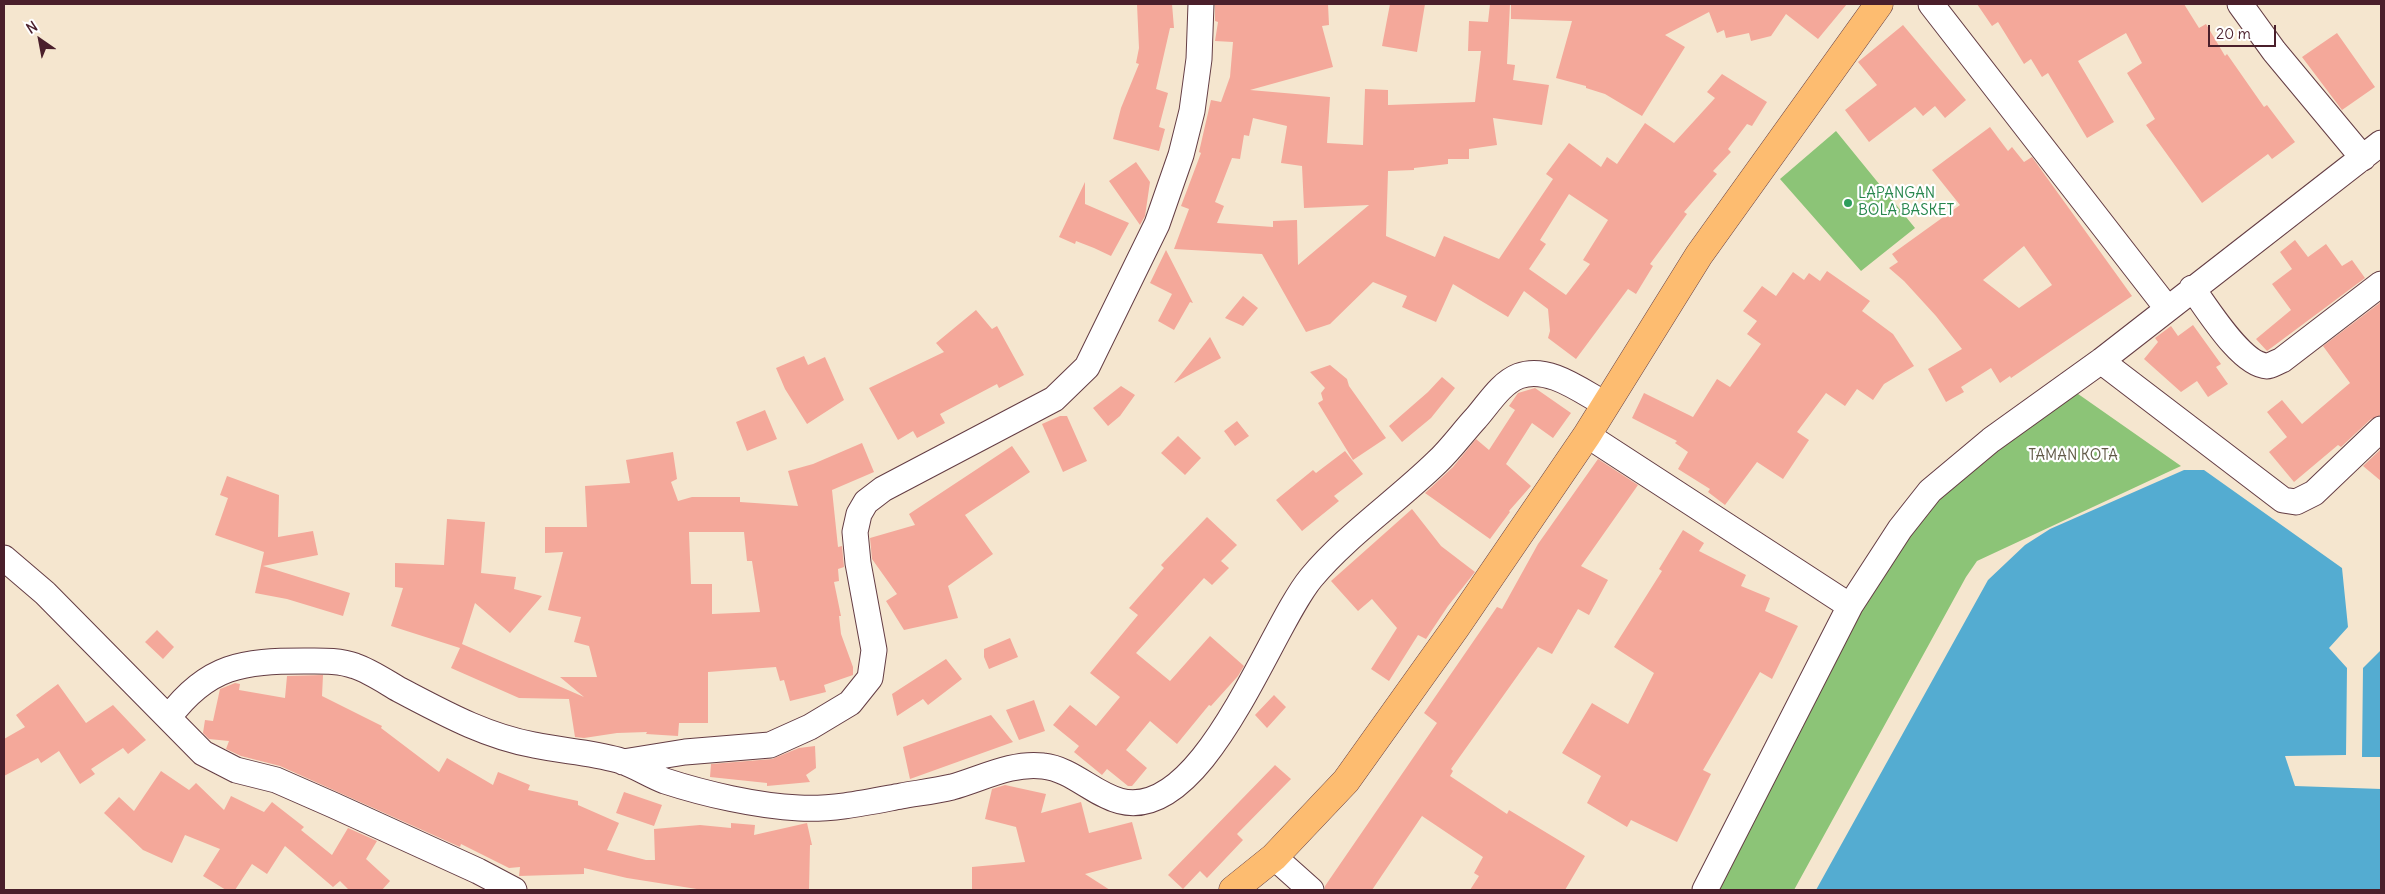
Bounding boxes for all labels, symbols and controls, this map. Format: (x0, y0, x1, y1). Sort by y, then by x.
north arrow (15, 15, 65, 65)
scale bar (2210, 15, 2278, 47)
text: N (23, 17, 41, 38)
text: 20 m (2216, 24, 2251, 43)
place label: LAPANGAN BOLA BASKET (1858, 185, 1954, 220)
marker: LAPANGAN BOLA BASKET (1842, 197, 1854, 209)
park label: TAMAN KOTA (2028, 447, 2118, 465)

